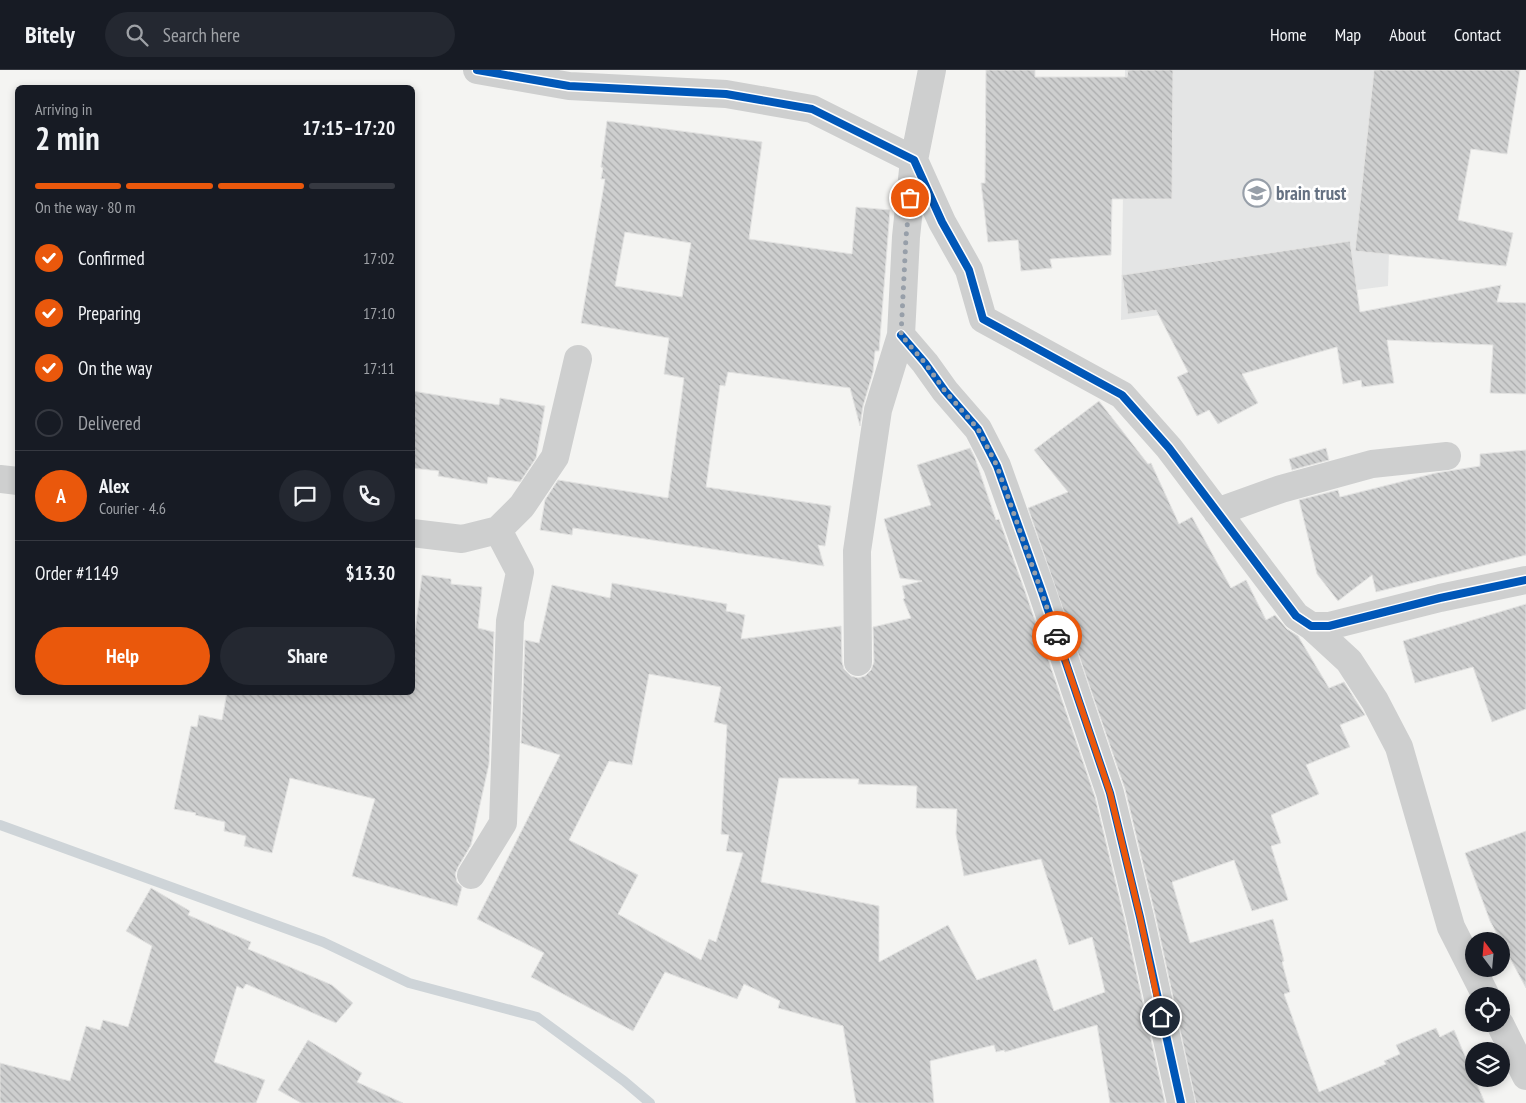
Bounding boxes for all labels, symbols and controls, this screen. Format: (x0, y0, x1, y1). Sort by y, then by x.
search box (105, 12, 455, 57)
text: Bitely (25, 19, 75, 50)
icon: search (123, 21, 151, 49)
text: Search here (163, 23, 240, 47)
text: Home (1270, 23, 1307, 46)
text: Map (1335, 23, 1361, 46)
text: About (1389, 23, 1426, 46)
text: Contact (1454, 23, 1501, 46)
text: Arriving in (35, 99, 92, 119)
text: 17:15–17:20 (302, 116, 395, 140)
text: 2 min (35, 117, 100, 159)
pin (889, 177, 931, 219)
school or university icon: brain trust (1242, 178, 1272, 208)
place label: brain trust (1276, 181, 1347, 205)
icon: bag (896, 184, 924, 212)
text: On the way · 80 m (35, 197, 135, 217)
icon: check (35, 244, 63, 272)
text: Confirmed (78, 246, 145, 270)
text: 17:02 (363, 248, 395, 268)
icon: check (35, 299, 63, 327)
text: Preparing (78, 301, 141, 325)
text: 17:10 (363, 303, 395, 323)
icon: check (35, 354, 63, 382)
text: On the way (78, 356, 152, 380)
text: 17:11 (363, 358, 395, 378)
text: Delivered (78, 411, 141, 435)
button: chat (279, 470, 331, 522)
button: phone (343, 470, 395, 522)
text: Alex (99, 474, 129, 498)
text: A (56, 484, 66, 508)
text: Courier · 4.6 (99, 498, 166, 518)
text: Order #1149 (35, 561, 119, 585)
text: $13.30 (346, 561, 395, 585)
courier (1032, 611, 1082, 661)
icon: car (1043, 622, 1071, 650)
button: Help (35, 627, 210, 685)
button: Share (220, 627, 395, 685)
north arrow (1465, 932, 1510, 978)
map controls (1465, 932, 1510, 1087)
button: locate (1465, 987, 1510, 1032)
pin (1140, 996, 1182, 1038)
icon: home (1147, 1003, 1175, 1031)
button: layers (1465, 1042, 1510, 1087)

